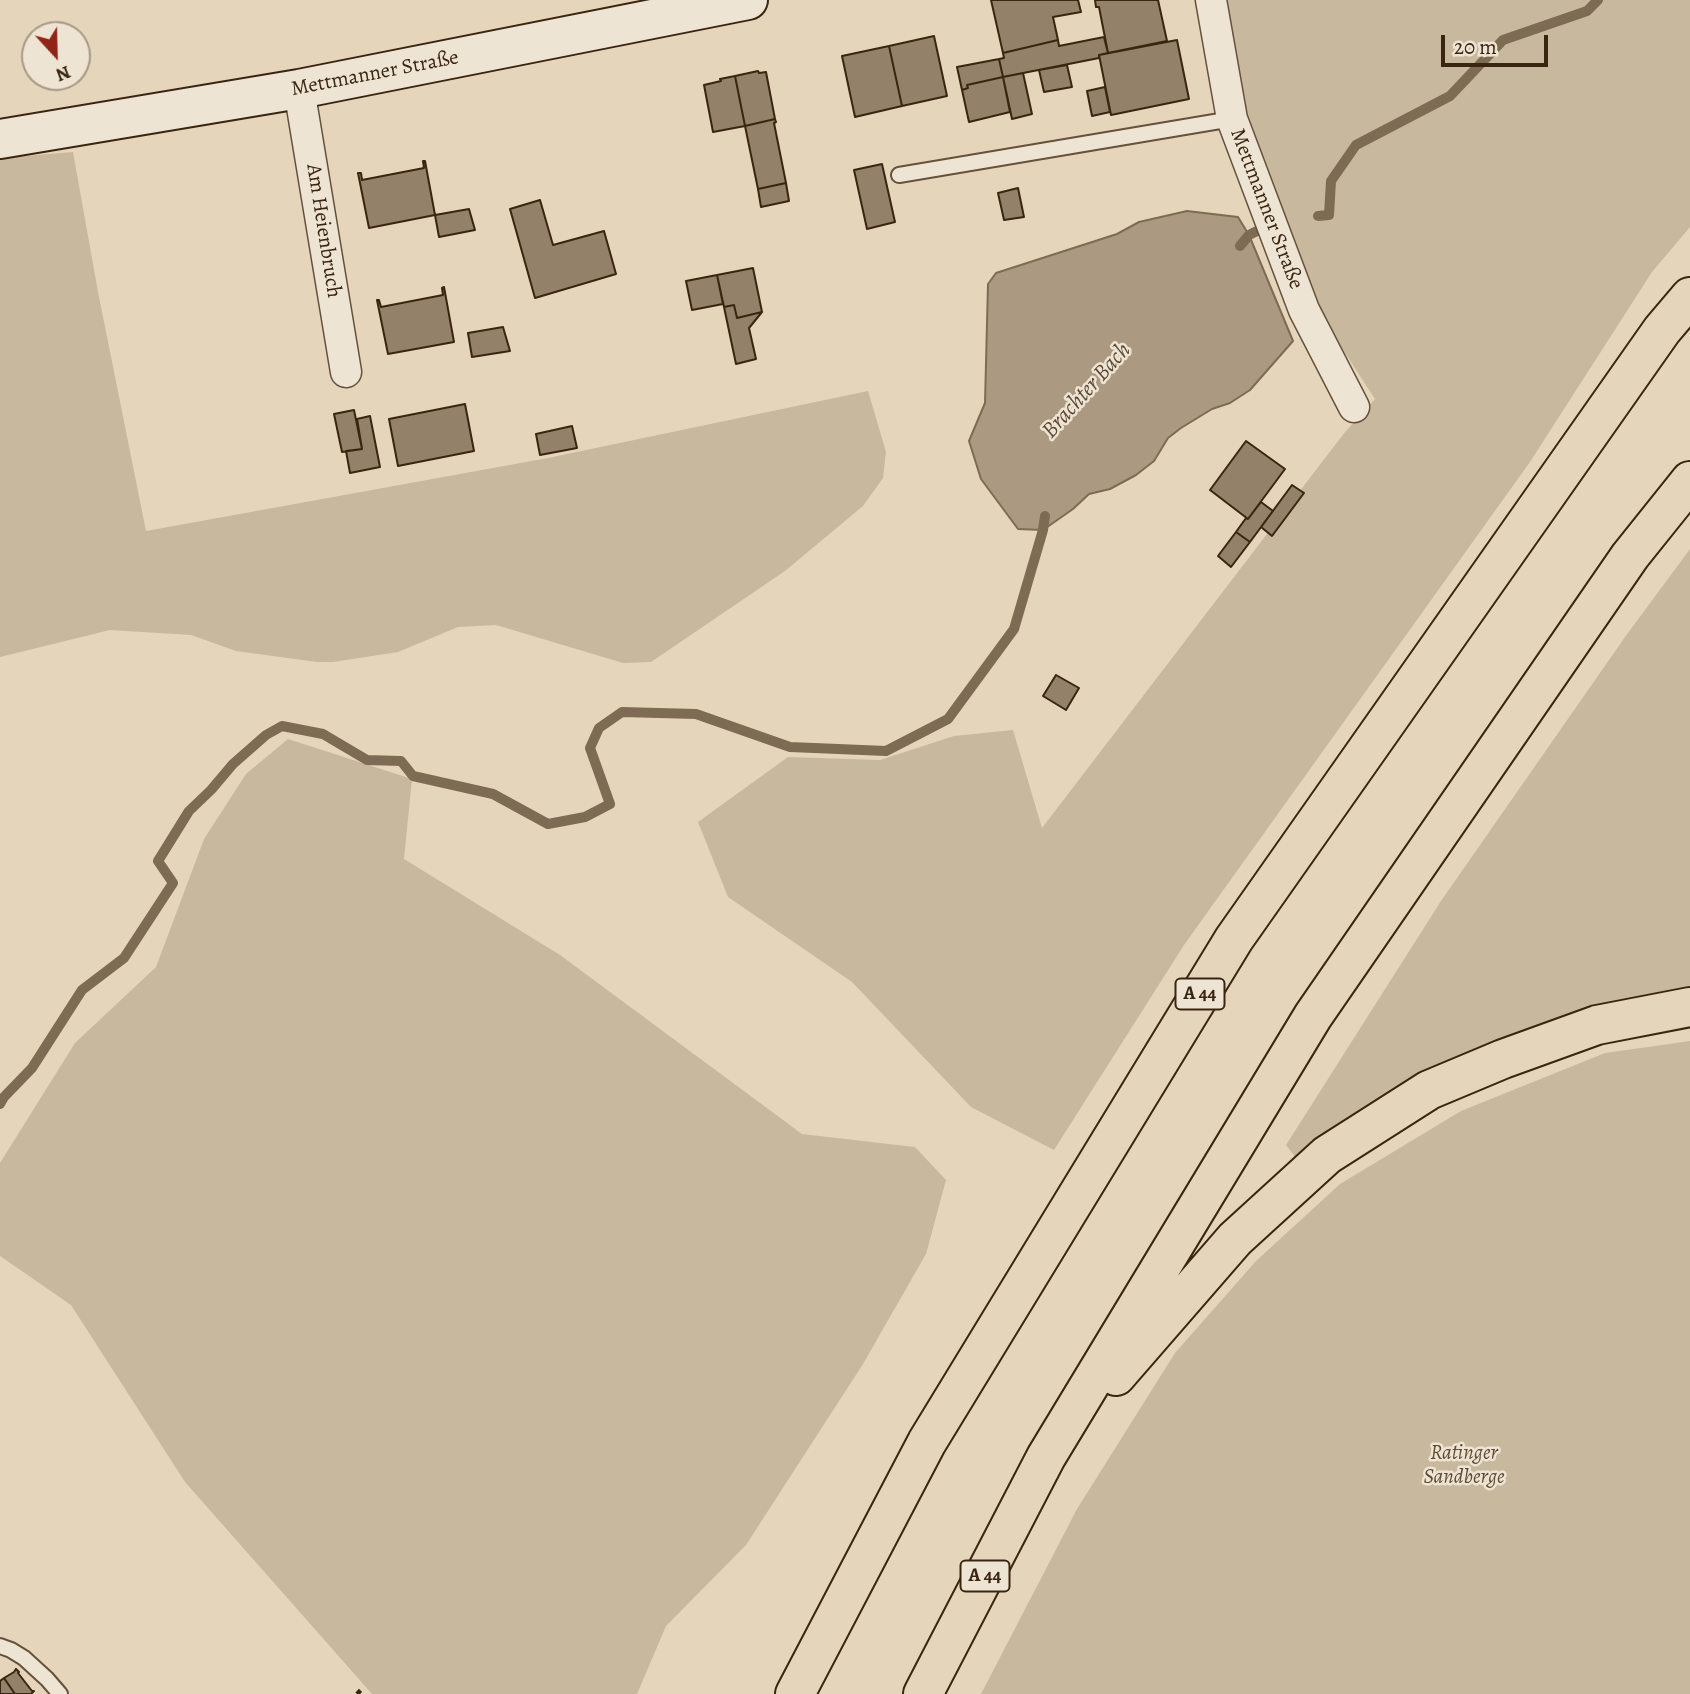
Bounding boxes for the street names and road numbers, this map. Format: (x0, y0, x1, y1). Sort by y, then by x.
street label: Mettmanner Straße (289, 45, 461, 103)
street label: Mettmanner Straße (1224, 125, 1308, 293)
street label: Am Heienbruch (300, 162, 346, 300)
road number: A 44 (1176, 978, 1224, 1010)
road number: A 44 (960, 1560, 1010, 1592)

